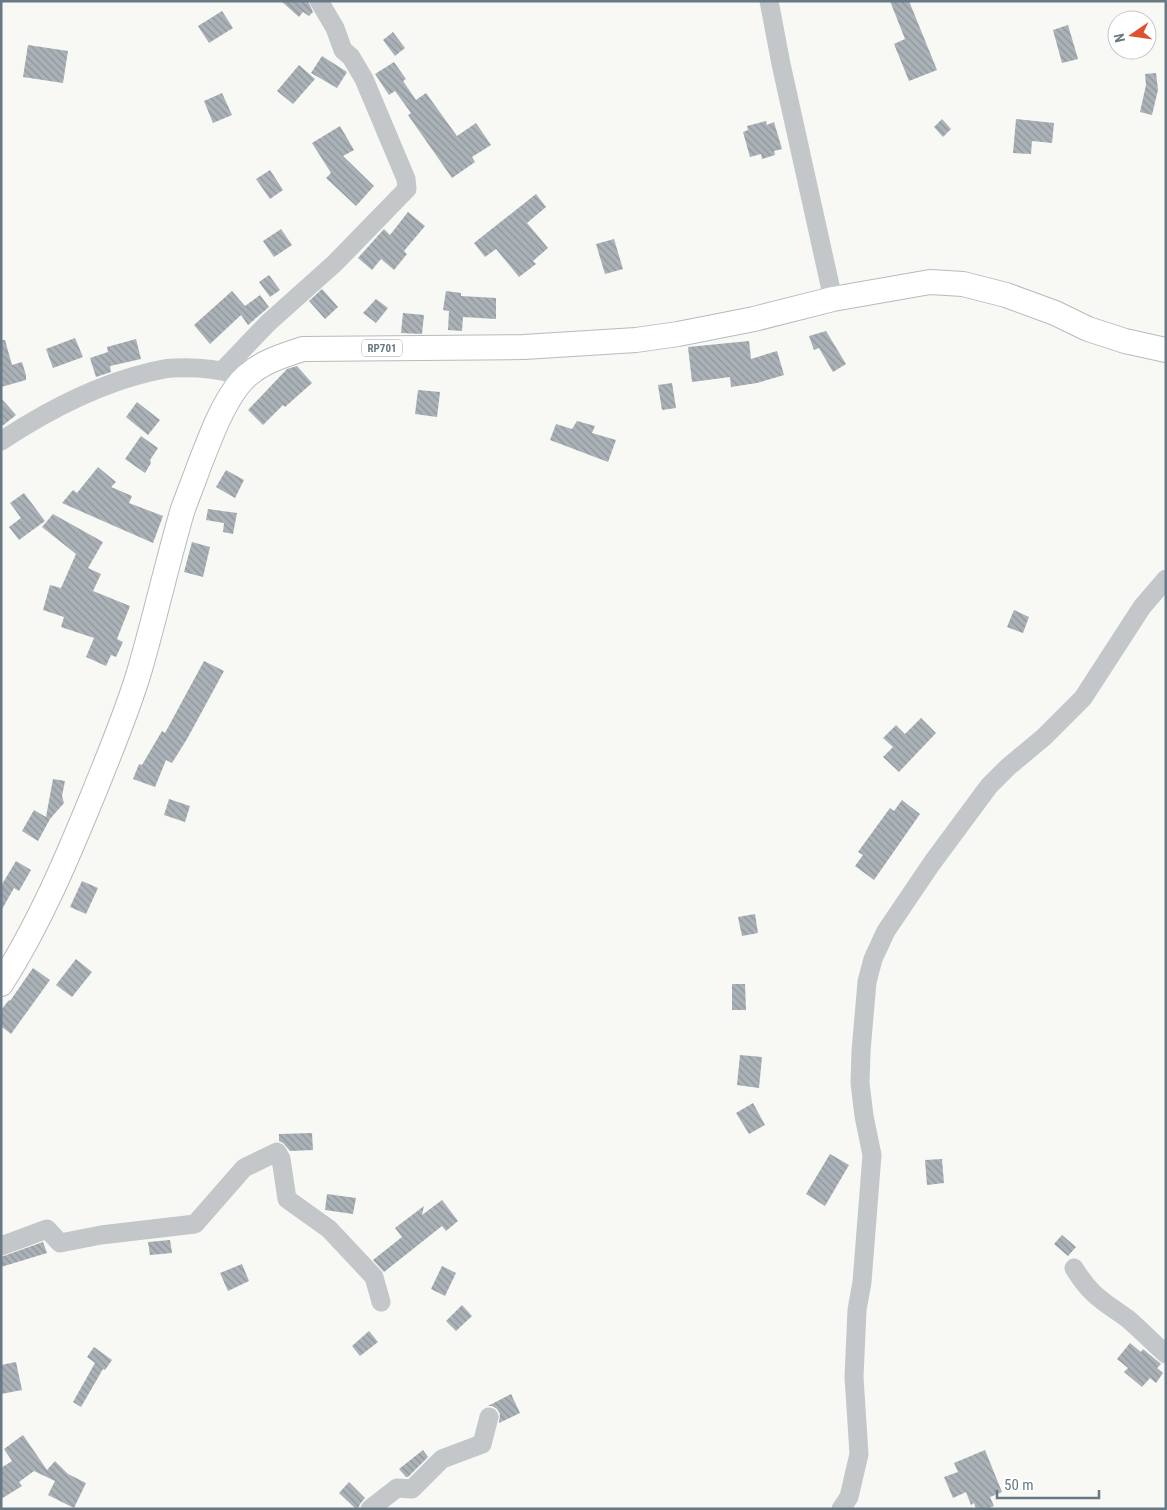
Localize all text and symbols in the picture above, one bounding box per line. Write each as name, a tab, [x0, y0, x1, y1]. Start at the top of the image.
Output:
north arrow	[1107, 10, 1157, 60]
text: N	[1111, 32, 1128, 44]
road number: RP701	[362, 339, 402, 356]
scale bar	[997, 1468, 1100, 1500]
text: 50 m	[1004, 1476, 1034, 1494]

